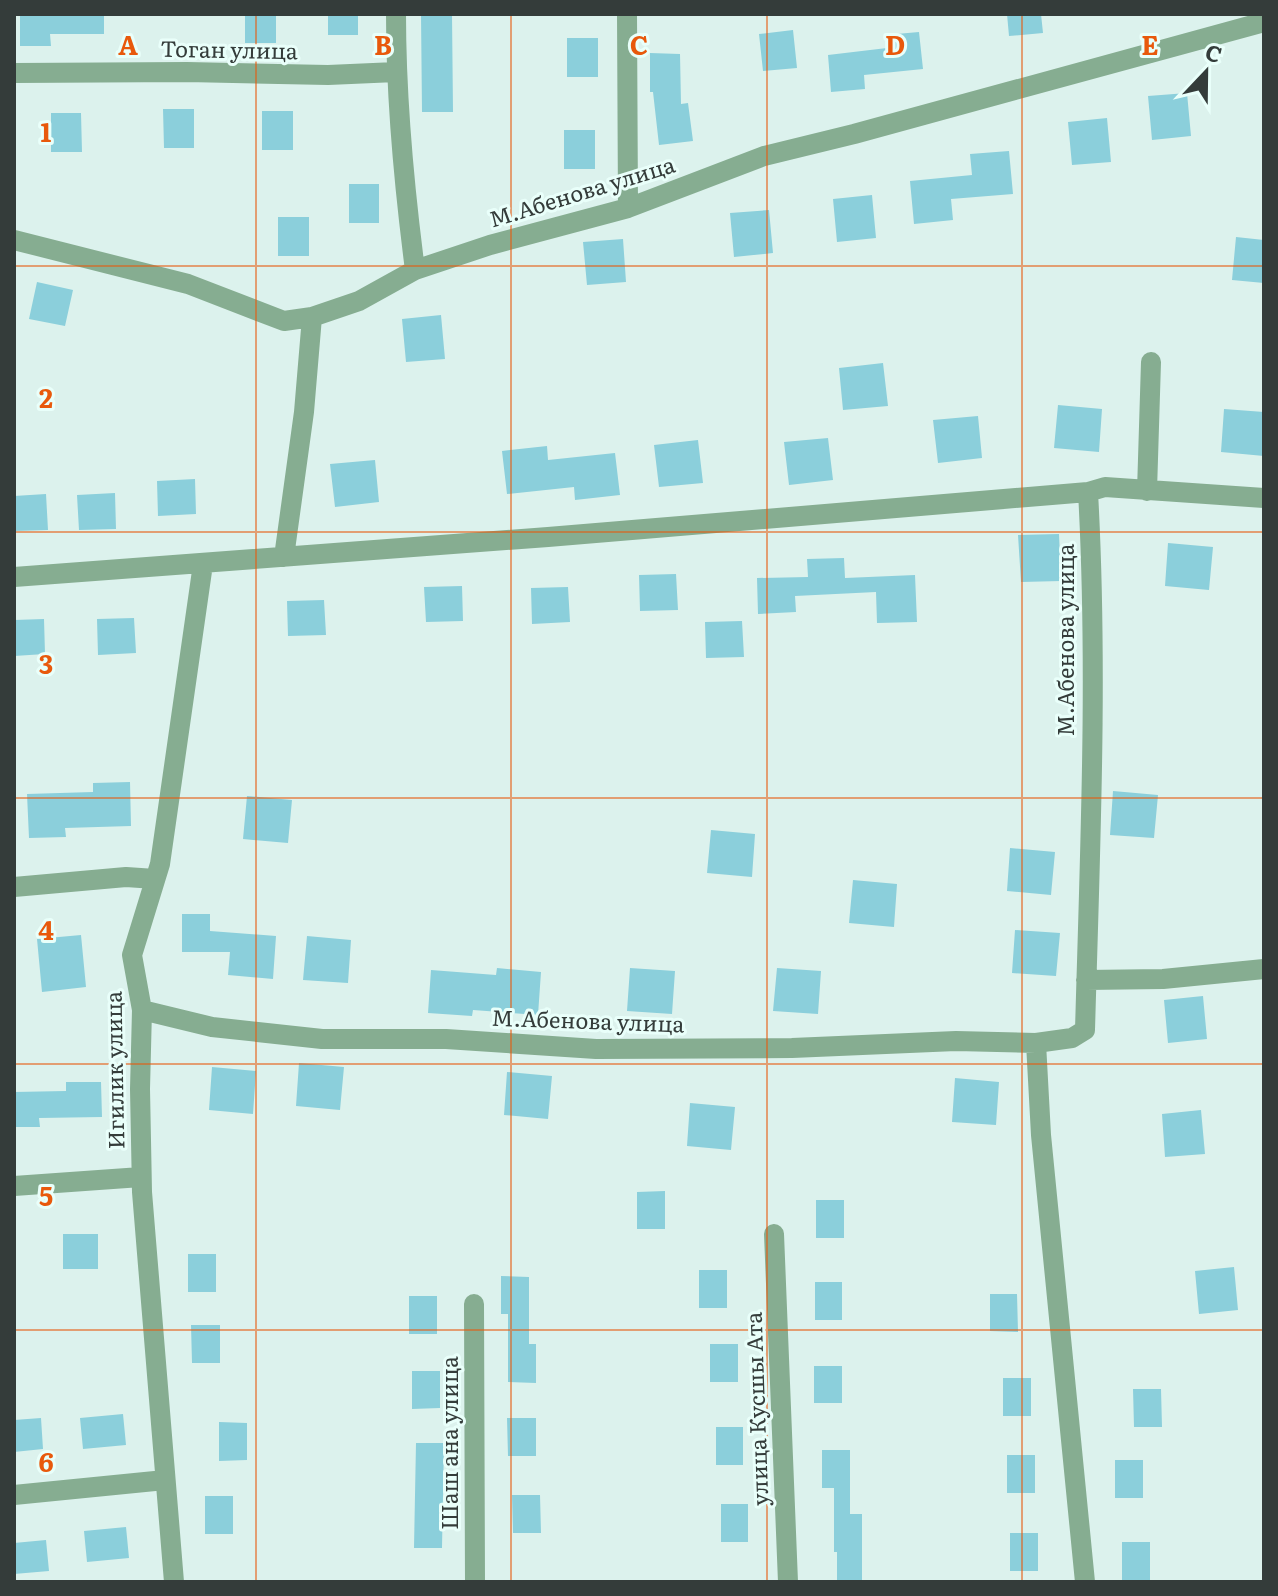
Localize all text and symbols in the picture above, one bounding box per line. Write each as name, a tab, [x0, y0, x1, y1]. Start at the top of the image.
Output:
text: A	[118, 24, 138, 63]
text: B	[374, 24, 392, 63]
text: C	[630, 24, 648, 63]
text: D	[885, 24, 905, 63]
text: E	[1141, 24, 1159, 63]
street label: Тоган улица	[160, 31, 298, 66]
north arrow	[1166, 32, 1246, 112]
text: С	[1201, 34, 1227, 70]
text: 1	[41, 111, 52, 150]
street label: М.Абенова улица	[485, 147, 679, 235]
text: 2	[39, 377, 53, 416]
street label: М.Абенова улица	[1048, 543, 1081, 736]
text: 3	[39, 643, 53, 682]
text: 4	[38, 909, 54, 948]
street label: Игилик улица	[96, 991, 131, 1149]
street label: М.Абенова улица	[491, 1000, 685, 1039]
text: 5	[39, 1175, 53, 1214]
street label: улица Кусшы Ата	[736, 1311, 775, 1507]
street label: Шаш ана улица	[432, 1356, 465, 1530]
text: 6	[38, 1441, 54, 1480]

